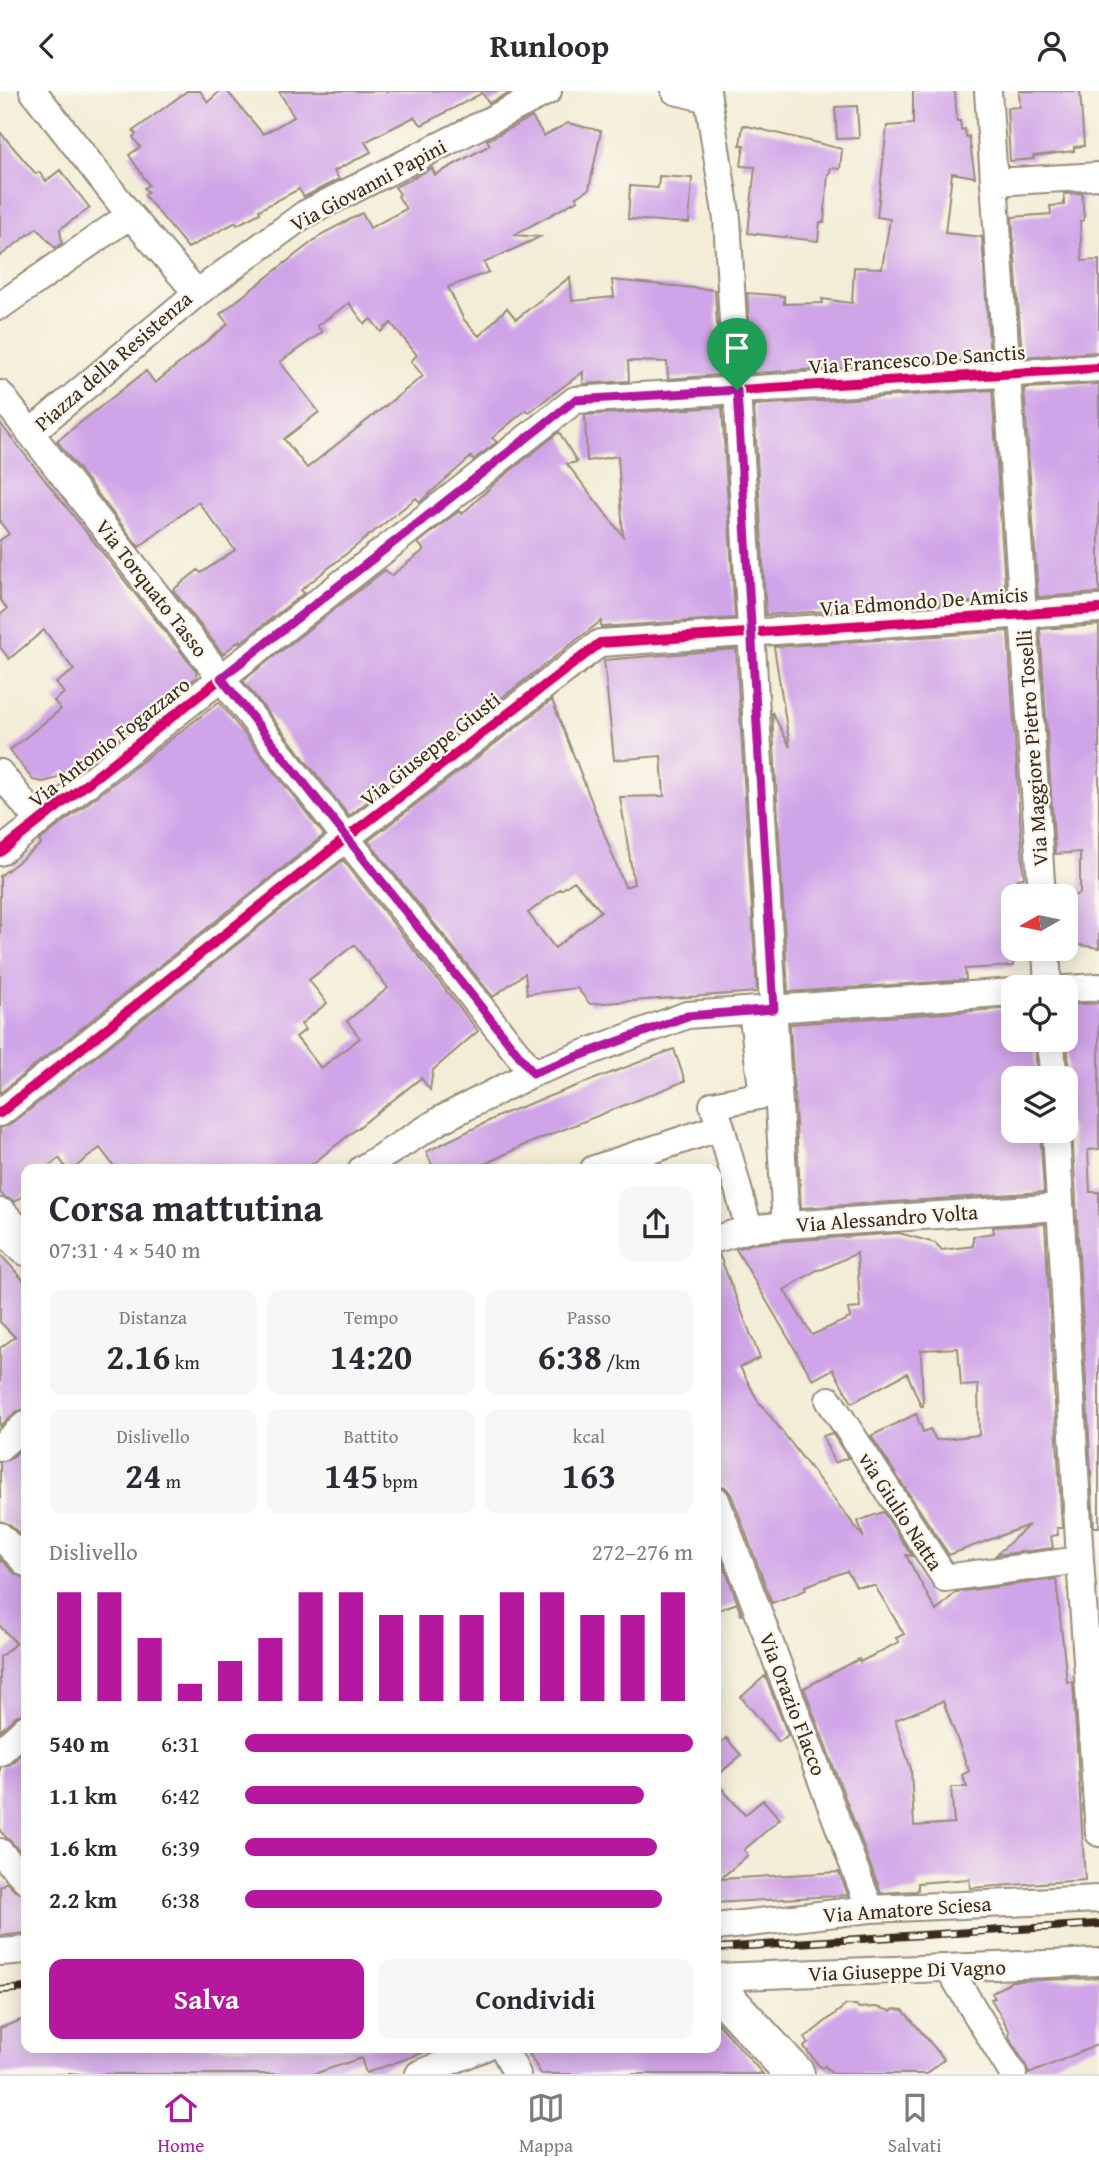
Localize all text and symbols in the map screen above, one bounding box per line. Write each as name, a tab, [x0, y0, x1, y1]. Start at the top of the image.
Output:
text: Runloop	[490, 22, 609, 69]
icon: back	[28, 27, 66, 65]
icon: person	[1033, 27, 1071, 65]
street label: Via Giovanni Papini	[284, 131, 452, 239]
street label: Piazza della Resistenza	[27, 284, 199, 438]
pin	[707, 318, 767, 390]
icon: arrive	[718, 329, 756, 367]
street label: Via Francesco De Sanctis	[808, 336, 1026, 382]
street label: Via Torquato Tasso	[88, 512, 216, 664]
street label: Via Edmondo De Amicis	[819, 578, 1029, 624]
street label: Via Maggiore Pietro Toselli	[1008, 628, 1056, 867]
street label: Via Antonio Fogazzaro	[22, 669, 196, 815]
street label: Via Giuseppe Giusti	[353, 684, 507, 814]
north arrow	[1001, 884, 1078, 961]
map controls	[1001, 884, 1078, 1143]
button: locate	[1001, 975, 1078, 1052]
button: layers	[1001, 1066, 1078, 1143]
text: Corsa mattutina	[49, 1179, 323, 1235]
button: share	[619, 1187, 693, 1261]
street label: Via Alessandro Volta	[795, 1196, 979, 1240]
text: 07:31 · 4 × 540 m	[49, 1233, 201, 1266]
text: Distanza	[119, 1303, 187, 1331]
text: Tempo	[344, 1303, 398, 1331]
text: Passo	[567, 1303, 611, 1331]
text: 2.16	[106, 1331, 170, 1382]
text: 14:20	[330, 1331, 412, 1382]
text: 6:38	[538, 1331, 602, 1382]
text: km	[170, 1348, 200, 1376]
text: /km	[602, 1348, 640, 1376]
text: Dislivello	[116, 1422, 190, 1450]
text: Battito	[344, 1422, 398, 1450]
text: kcal	[573, 1422, 605, 1450]
street label: via Giulio Natta	[851, 1445, 951, 1577]
text: 24	[125, 1450, 161, 1501]
text: 145	[324, 1450, 378, 1501]
text: 163	[562, 1450, 616, 1501]
text: m	[161, 1467, 181, 1495]
text: bpm	[378, 1467, 418, 1495]
text: Dislivello	[49, 1535, 138, 1568]
text: 272–276 m	[592, 1535, 693, 1568]
street label: Via Orazio Flacco	[751, 1628, 835, 1780]
text: 540 m	[49, 1727, 110, 1760]
text: 6:31	[161, 1727, 200, 1760]
text: 1.1 km	[49, 1779, 117, 1812]
text: 6:42	[161, 1779, 200, 1812]
text: 1.6 km	[49, 1831, 117, 1864]
text: 6:39	[161, 1831, 200, 1864]
text: 2.2 km	[49, 1883, 117, 1916]
text: 6:38	[161, 1883, 200, 1916]
street label: Via Amatore Sciesa	[822, 1888, 992, 1930]
street label: Via Giuseppe Di Vagno	[808, 1951, 1006, 1989]
button: Salva	[49, 1959, 364, 2039]
button: Condividi	[378, 1959, 693, 2039]
tab: Home	[157, 2089, 204, 2159]
tab: Mappa	[519, 2089, 573, 2159]
tab: Salvati	[888, 2089, 942, 2159]

